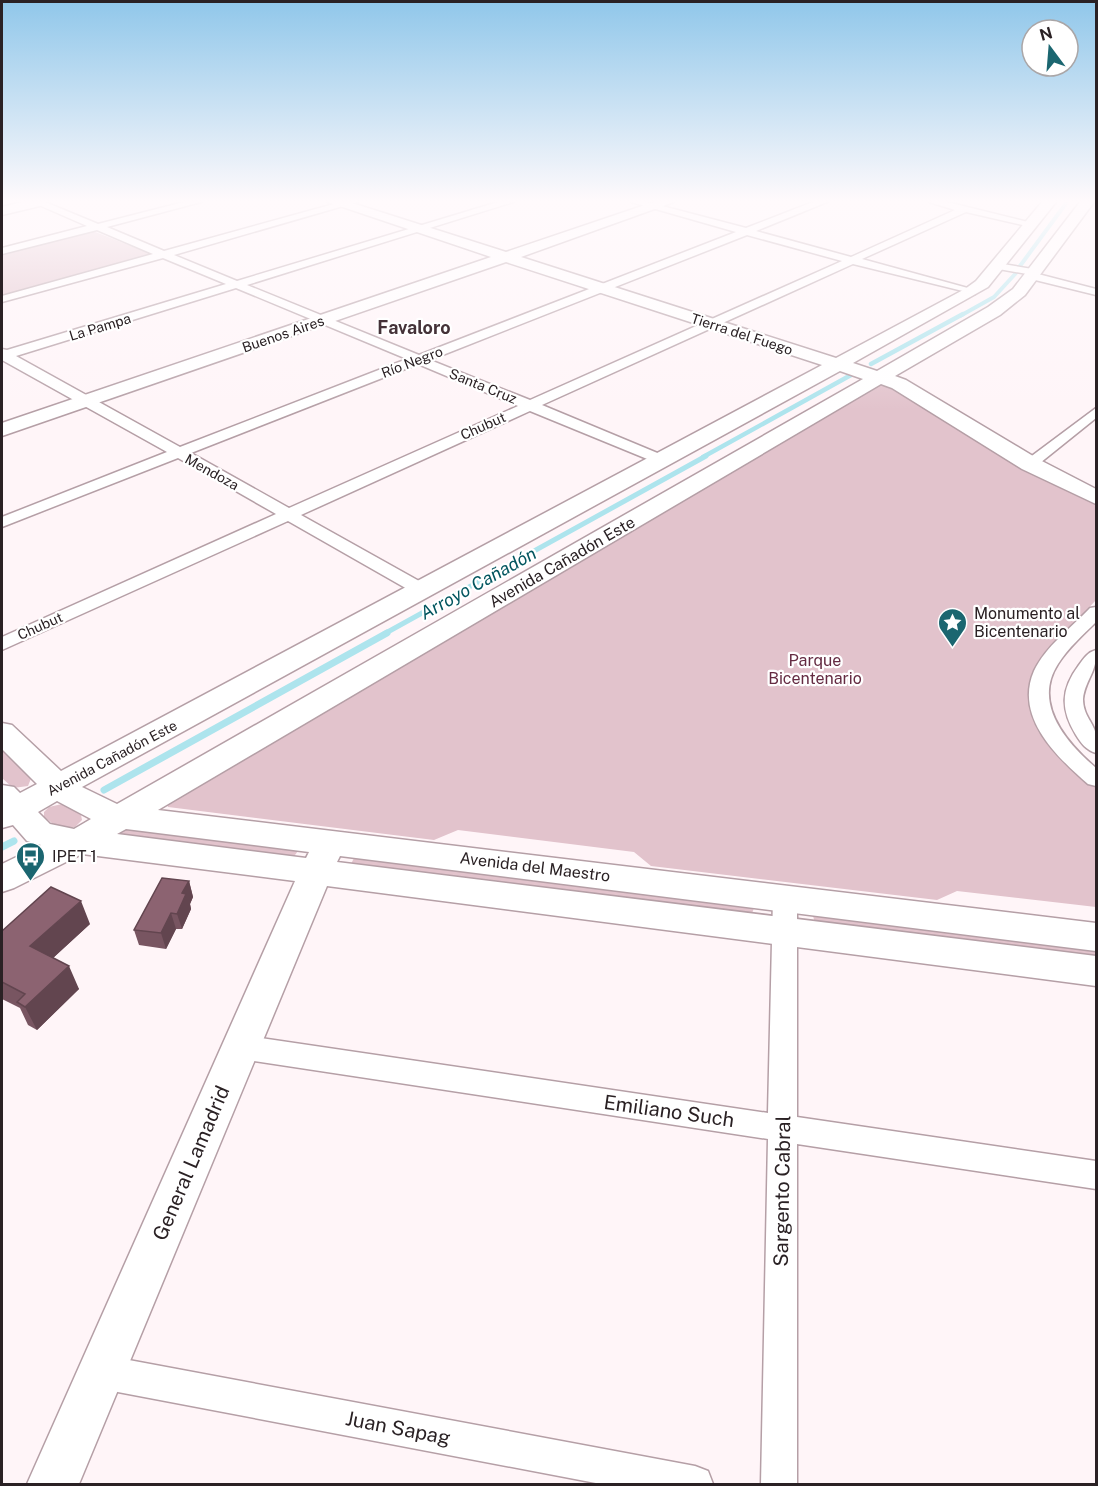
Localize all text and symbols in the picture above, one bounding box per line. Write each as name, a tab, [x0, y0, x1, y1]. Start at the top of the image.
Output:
north arrow	[1020, 18, 1080, 78]
text: N	[1037, 23, 1055, 45]
street label: La Pampa	[67, 310, 133, 344]
street label: Tierra del Fuego	[689, 310, 795, 358]
street label: Buenos Aires	[240, 312, 326, 356]
district label: Favaloro	[377, 317, 451, 338]
street label: Río Negro	[379, 343, 445, 381]
street label: Santa Cruz	[447, 365, 519, 407]
street label: Chubut	[458, 409, 508, 443]
street label: Mendoza	[182, 451, 242, 493]
street label: Avenida Cañadón Este	[486, 512, 638, 612]
water label: Arroyo Cañadón	[416, 542, 540, 624]
place label: Monumento al Bicentenario	[974, 604, 1080, 641]
place icon: Monumento al Bicentenario	[937, 606, 969, 648]
street label: Chubut	[15, 609, 65, 643]
park label: Parque Bicentenario	[768, 651, 862, 688]
street label: Avenida Cañadón Este	[44, 717, 180, 799]
bus stop icon: IPET 1	[15, 840, 47, 882]
place label: IPET 1	[52, 847, 97, 866]
street label: Avenida del Maestro	[459, 848, 611, 886]
street label: General Lamadrid	[148, 1082, 234, 1244]
street label: Emiliano Such	[602, 1090, 736, 1132]
street label: Sargento Cabral	[769, 1115, 795, 1267]
street label: Juan Sapag	[343, 1406, 453, 1450]

